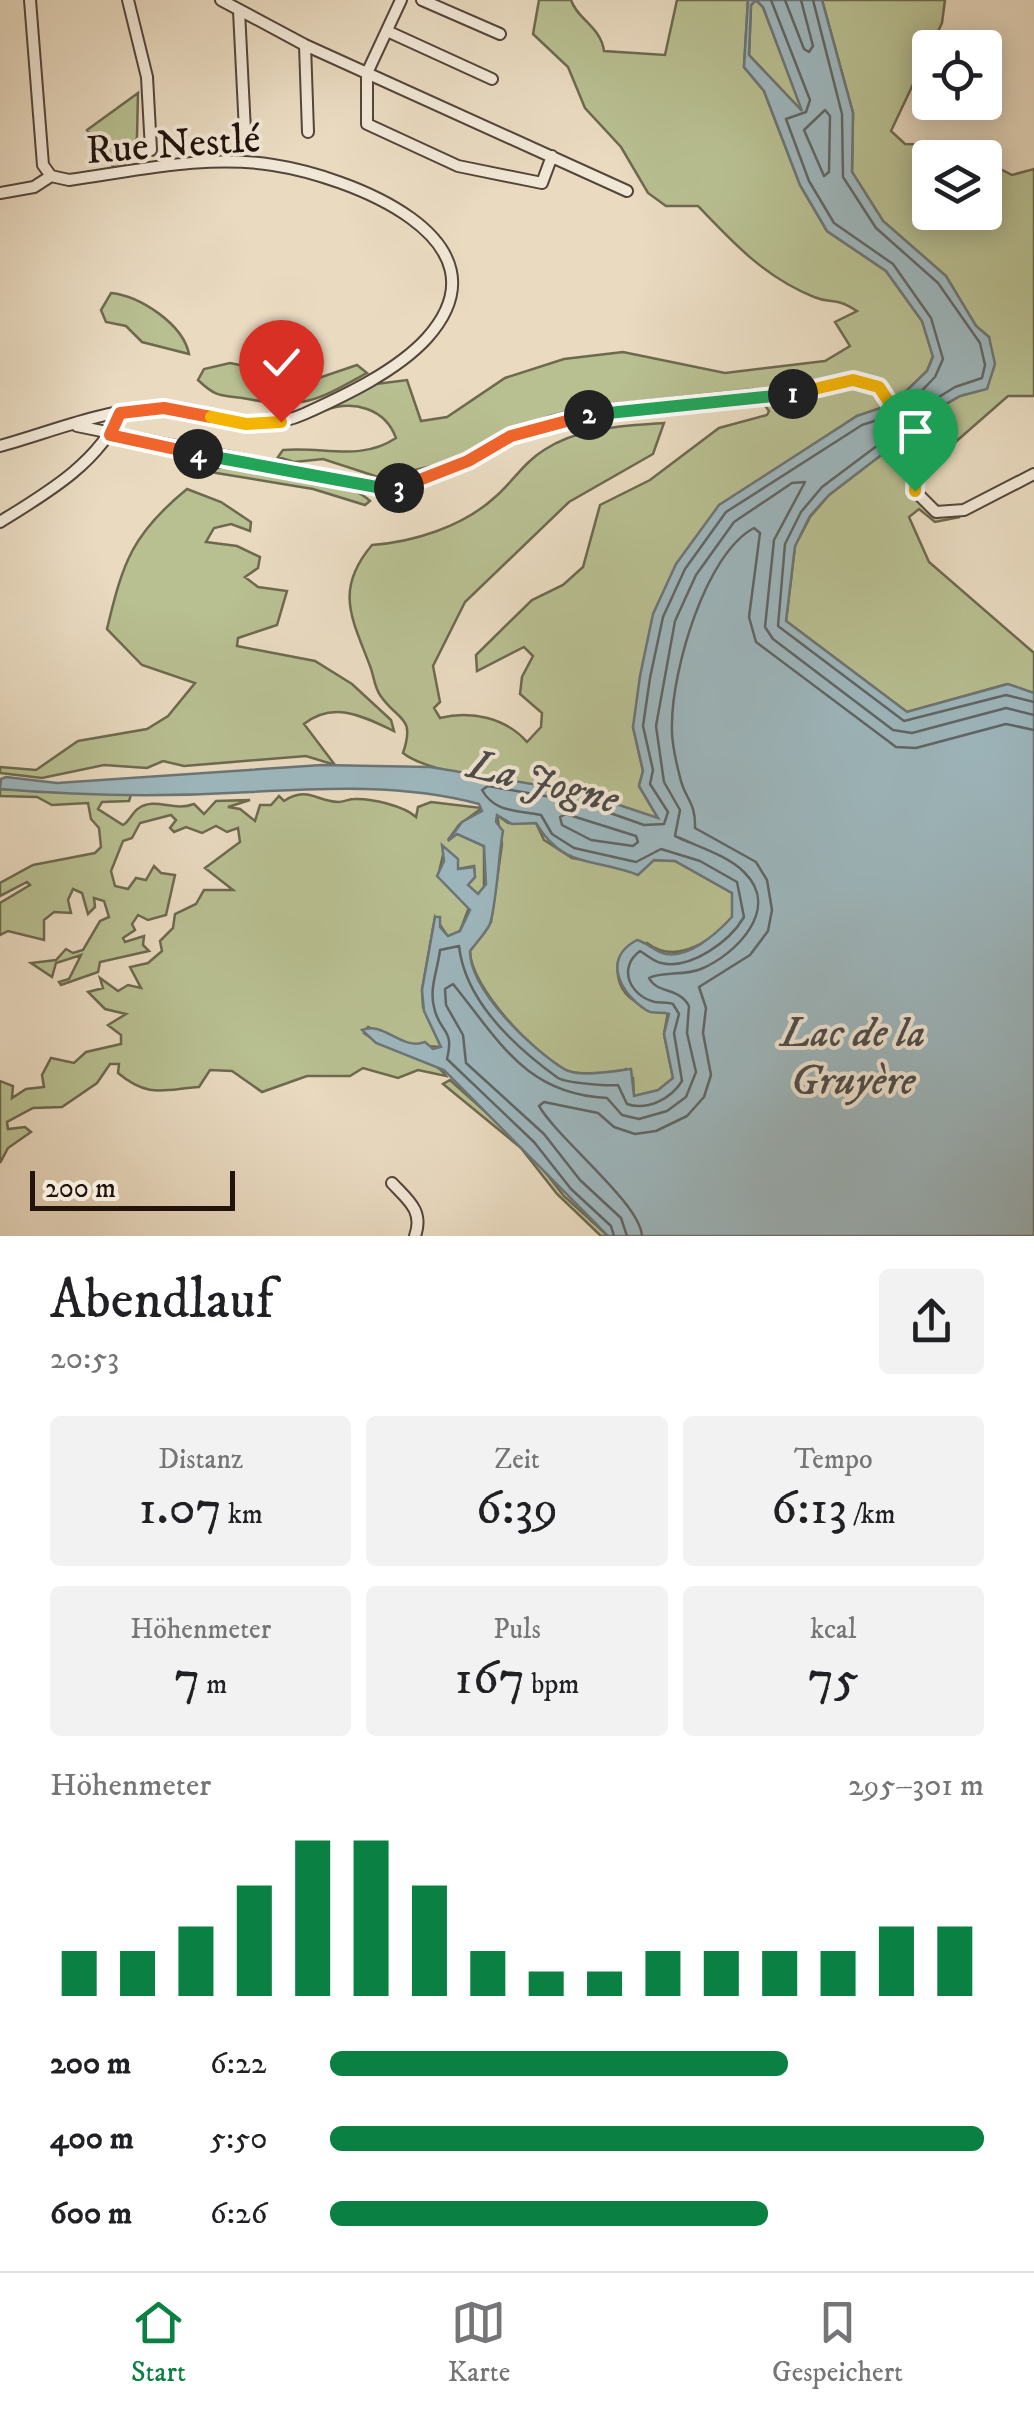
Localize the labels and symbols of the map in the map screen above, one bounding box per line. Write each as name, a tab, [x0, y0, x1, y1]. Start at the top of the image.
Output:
street label: Rue Nestlé	[85, 115, 262, 177]
pin	[239, 320, 324, 423]
pin: 1	[768, 369, 818, 419]
pin	[873, 389, 958, 492]
pin: 2	[564, 390, 614, 440]
pin: 4	[173, 429, 223, 479]
pin: 3	[374, 463, 424, 513]
water label: La Jogne	[461, 739, 625, 827]
water label: Lac de la Gruyère	[778, 1008, 926, 1108]
scale bar	[30, 1166, 235, 1210]

